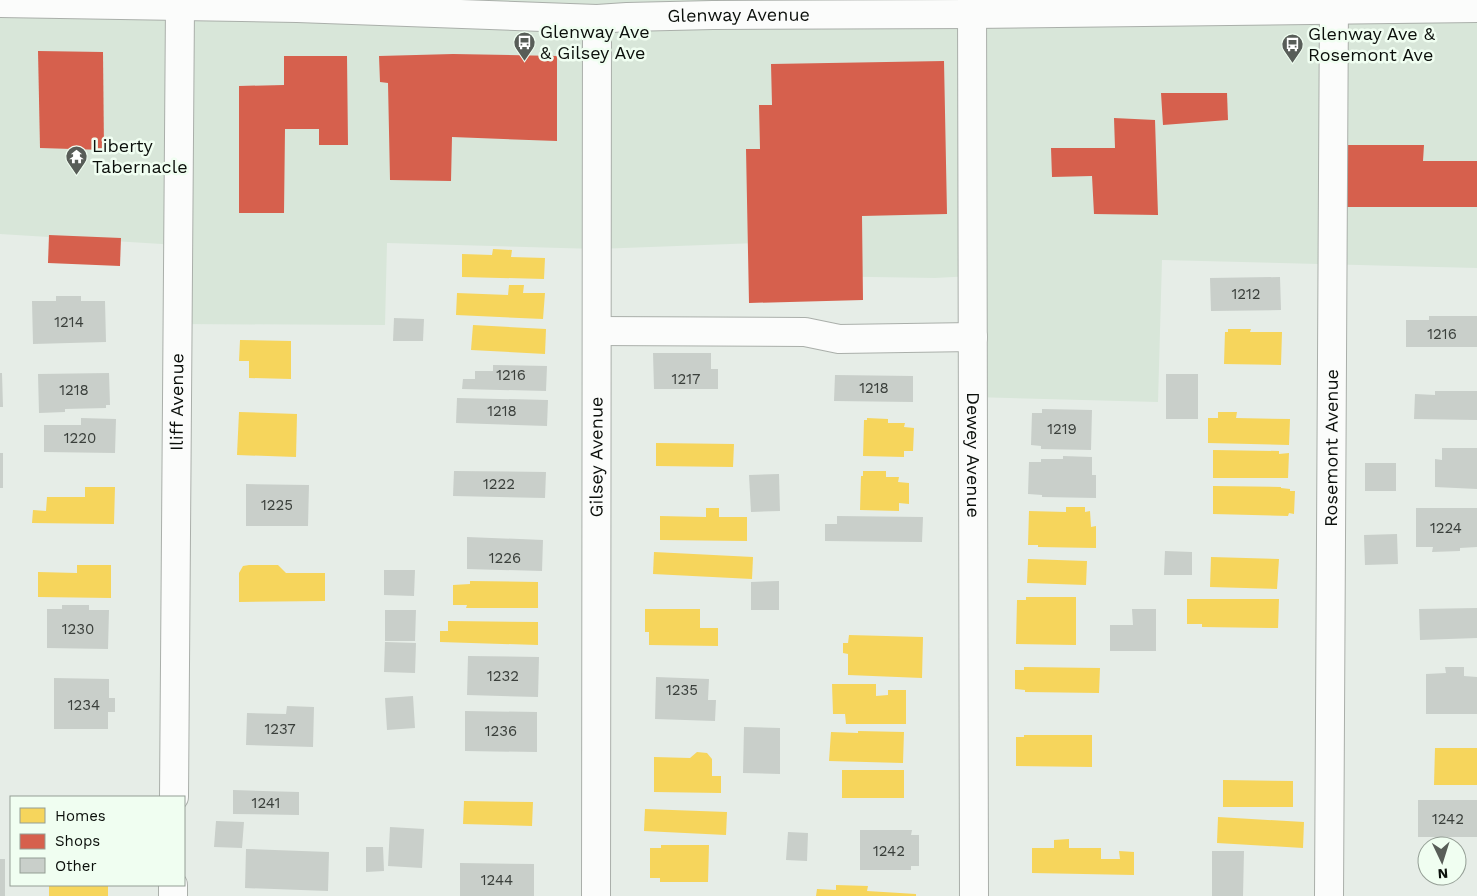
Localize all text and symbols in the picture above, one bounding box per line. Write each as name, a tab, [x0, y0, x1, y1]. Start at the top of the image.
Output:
street label: Glenway Avenue	[667, 4, 810, 26]
place label: Glenway Ave & Gilsey Ave	[540, 21, 650, 63]
place label: Glenway Ave & Rosemont Ave	[1308, 23, 1436, 65]
bus stop icon: Glenway Ave & Gilsey Ave	[512, 30, 536, 61]
bus stop icon: Glenway Ave & Rosemont Ave	[1280, 32, 1304, 63]
place label: Liberty Tabernacle	[92, 135, 188, 177]
temple icon: Liberty Tabernacle	[64, 144, 88, 175]
house number: 1212	[1231, 285, 1261, 303]
house number: 1214	[54, 313, 84, 331]
house number: 1216	[1427, 325, 1457, 343]
street label: Iliff Avenue	[166, 353, 187, 451]
house number: 1216	[496, 366, 526, 384]
street label: Rosemont Avenue	[1320, 369, 1342, 527]
house number: 1217	[672, 370, 700, 388]
house number: 1218	[859, 379, 889, 397]
house number: 1218	[59, 381, 89, 399]
street label: Dewey Avenue	[963, 392, 984, 518]
street label: Gilsey Avenue	[585, 397, 607, 517]
house number: 1218	[487, 402, 517, 420]
house number: 1219	[1047, 420, 1077, 438]
house number: 1220	[64, 429, 96, 447]
house number: 1222	[483, 475, 515, 493]
house number: 1225	[261, 496, 293, 514]
house number: 1224	[1430, 519, 1462, 537]
house number: 1226	[489, 549, 521, 567]
house number: 1230	[62, 620, 94, 638]
house number: 1232	[487, 667, 519, 685]
house number: 1235	[666, 681, 698, 699]
house number: 1234	[68, 696, 100, 714]
house number: 1237	[264, 720, 296, 738]
house number: 1236	[485, 722, 517, 740]
house number: 1241	[252, 794, 280, 812]
legend	[10, 796, 185, 886]
text: Homes	[55, 807, 106, 825]
house number: 1242	[1432, 810, 1464, 828]
text: Shops	[55, 832, 100, 850]
north arrow	[1417, 836, 1467, 886]
house number: 1242	[873, 842, 905, 860]
text: Other	[55, 857, 97, 875]
text: N	[1437, 866, 1449, 882]
house number: 1244	[481, 871, 513, 889]

